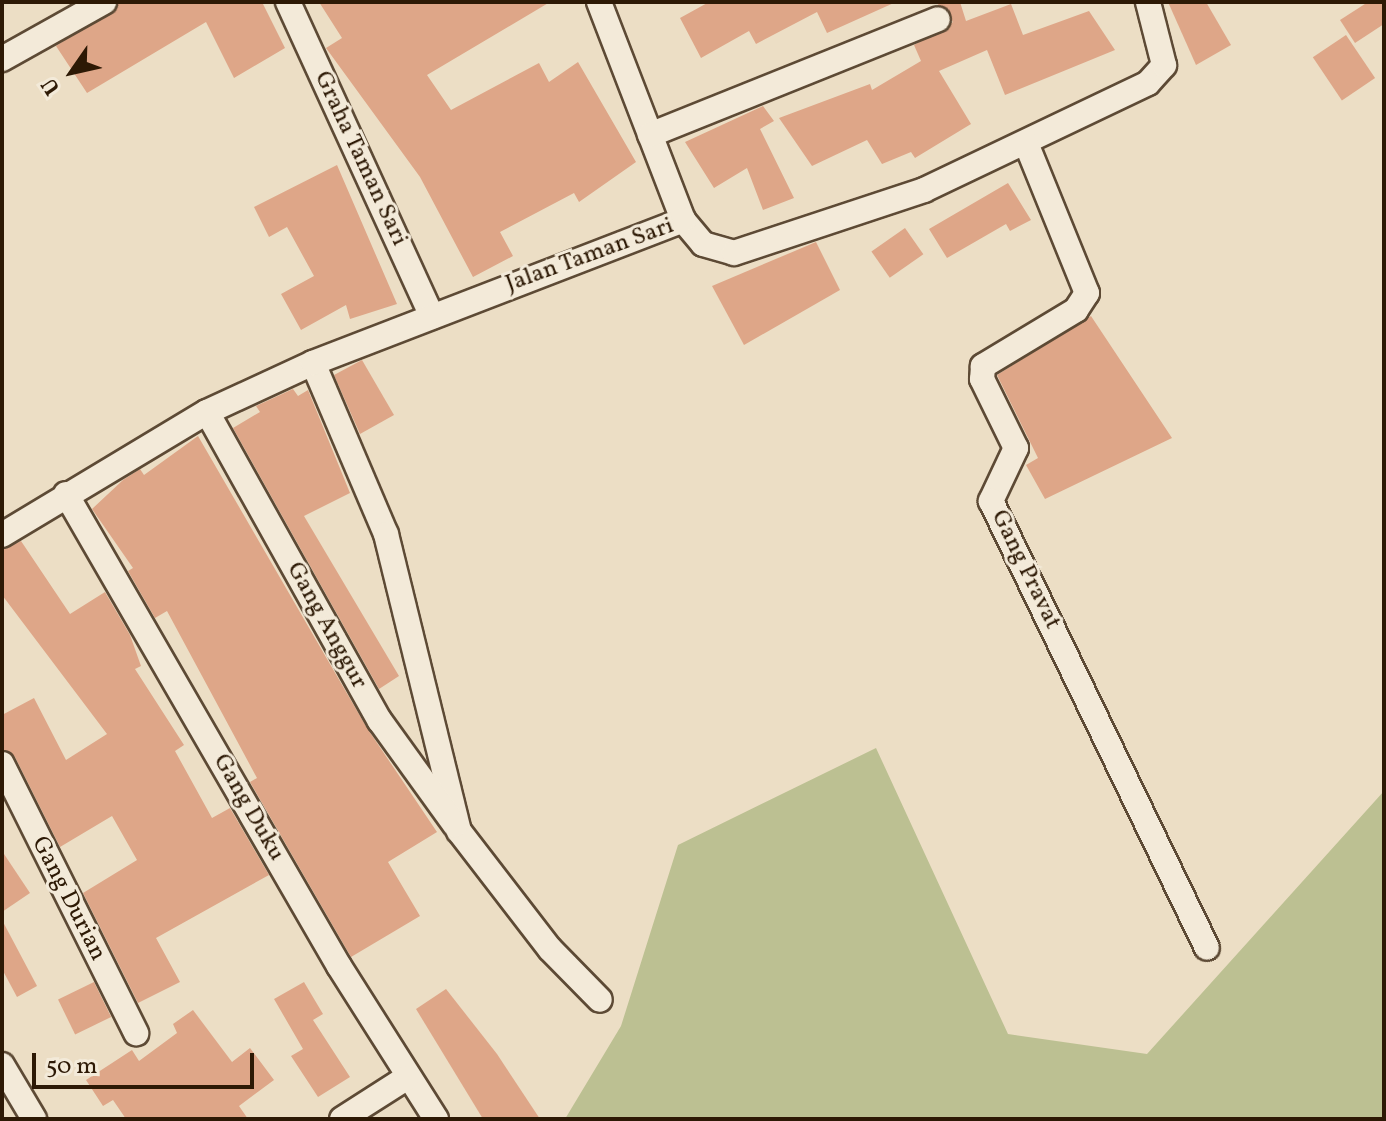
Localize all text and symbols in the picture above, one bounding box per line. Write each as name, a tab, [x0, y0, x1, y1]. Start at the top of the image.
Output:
north arrow	[32, 32, 112, 112]
street label: Graha Taman Sari	[307, 67, 413, 251]
text: U	[35, 71, 69, 101]
street label: Jalan Taman Sari	[502, 212, 678, 300]
street label: Gang Pravat	[984, 506, 1066, 634]
street label: Gang Anggur	[279, 558, 373, 694]
street label: Gang Duku	[206, 749, 290, 867]
street label: Gang Durian	[24, 832, 112, 966]
scale bar	[36, 1037, 258, 1087]
text: 50 m	[46, 1050, 98, 1084]

